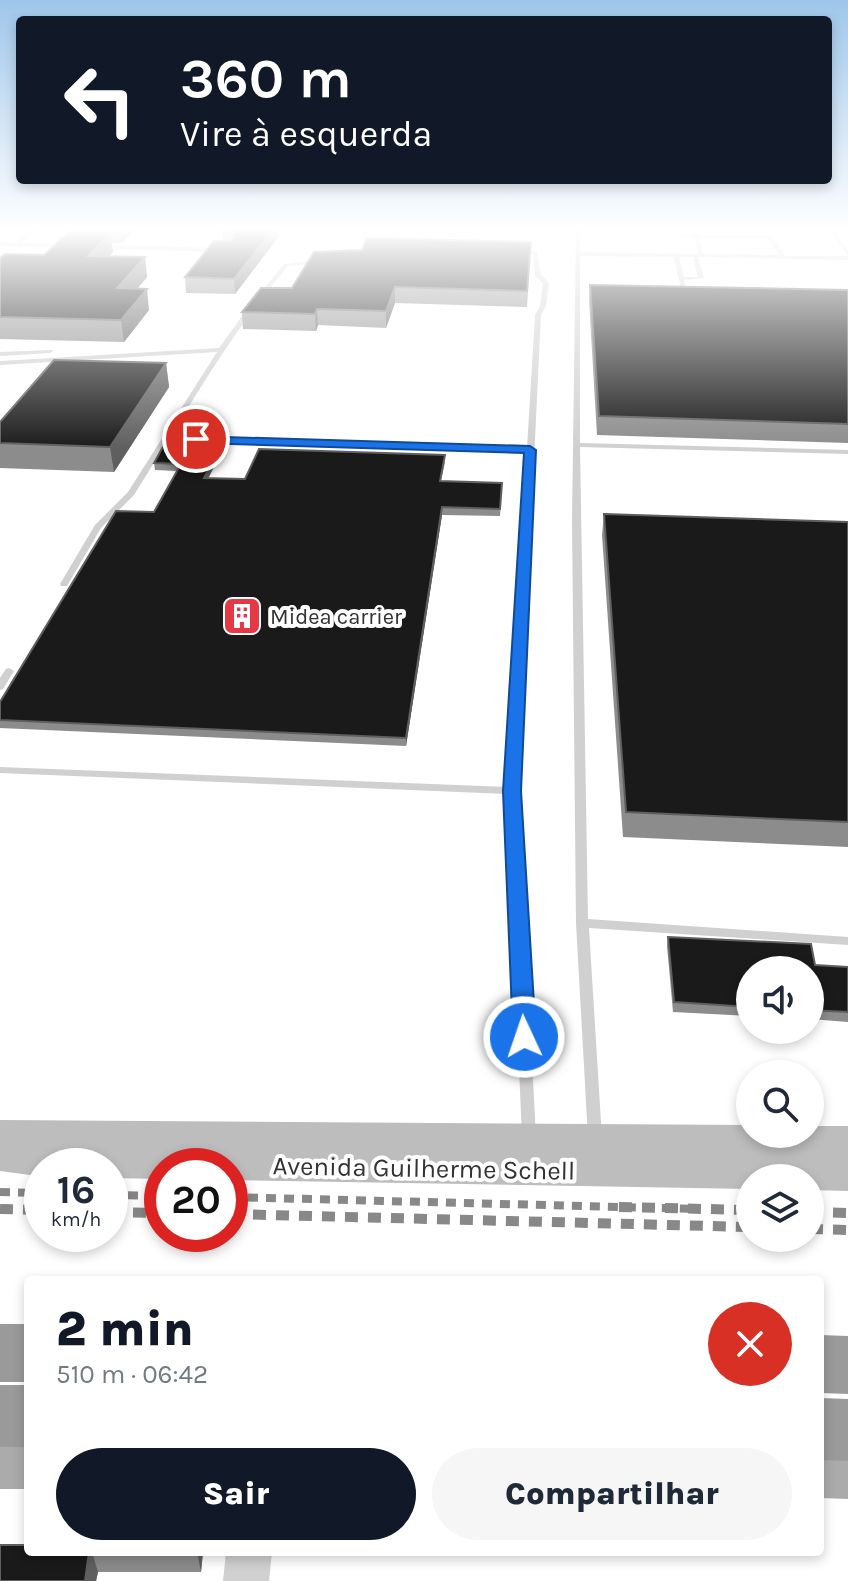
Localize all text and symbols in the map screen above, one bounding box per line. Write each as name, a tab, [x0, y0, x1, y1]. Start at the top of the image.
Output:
text: 360 m	[180, 46, 352, 111]
icon: left	[48, 48, 152, 152]
text: Vire à esquerda	[180, 113, 432, 155]
pin	[162, 405, 230, 473]
icon: arrive	[174, 417, 218, 461]
building icon: Midea carrier	[221, 595, 263, 637]
place label: Midea carrier	[270, 604, 402, 630]
map controls	[736, 956, 824, 1252]
button: sound	[736, 956, 824, 1044]
position arrow	[482, 995, 566, 1079]
button: search	[736, 1060, 824, 1148]
speed limit sign: 20	[144, 1148, 248, 1252]
street label: Avenida Guilherme Schell	[272, 1150, 576, 1187]
button: layers	[736, 1164, 824, 1252]
text: 16	[57, 1166, 95, 1213]
text: km/h	[51, 1208, 101, 1231]
text: 2 min	[56, 1301, 194, 1357]
button: close	[708, 1302, 792, 1386]
text: 510 m · 06:42	[56, 1359, 208, 1390]
button: Sair	[56, 1448, 416, 1540]
button: Compartilhar	[432, 1448, 792, 1540]

